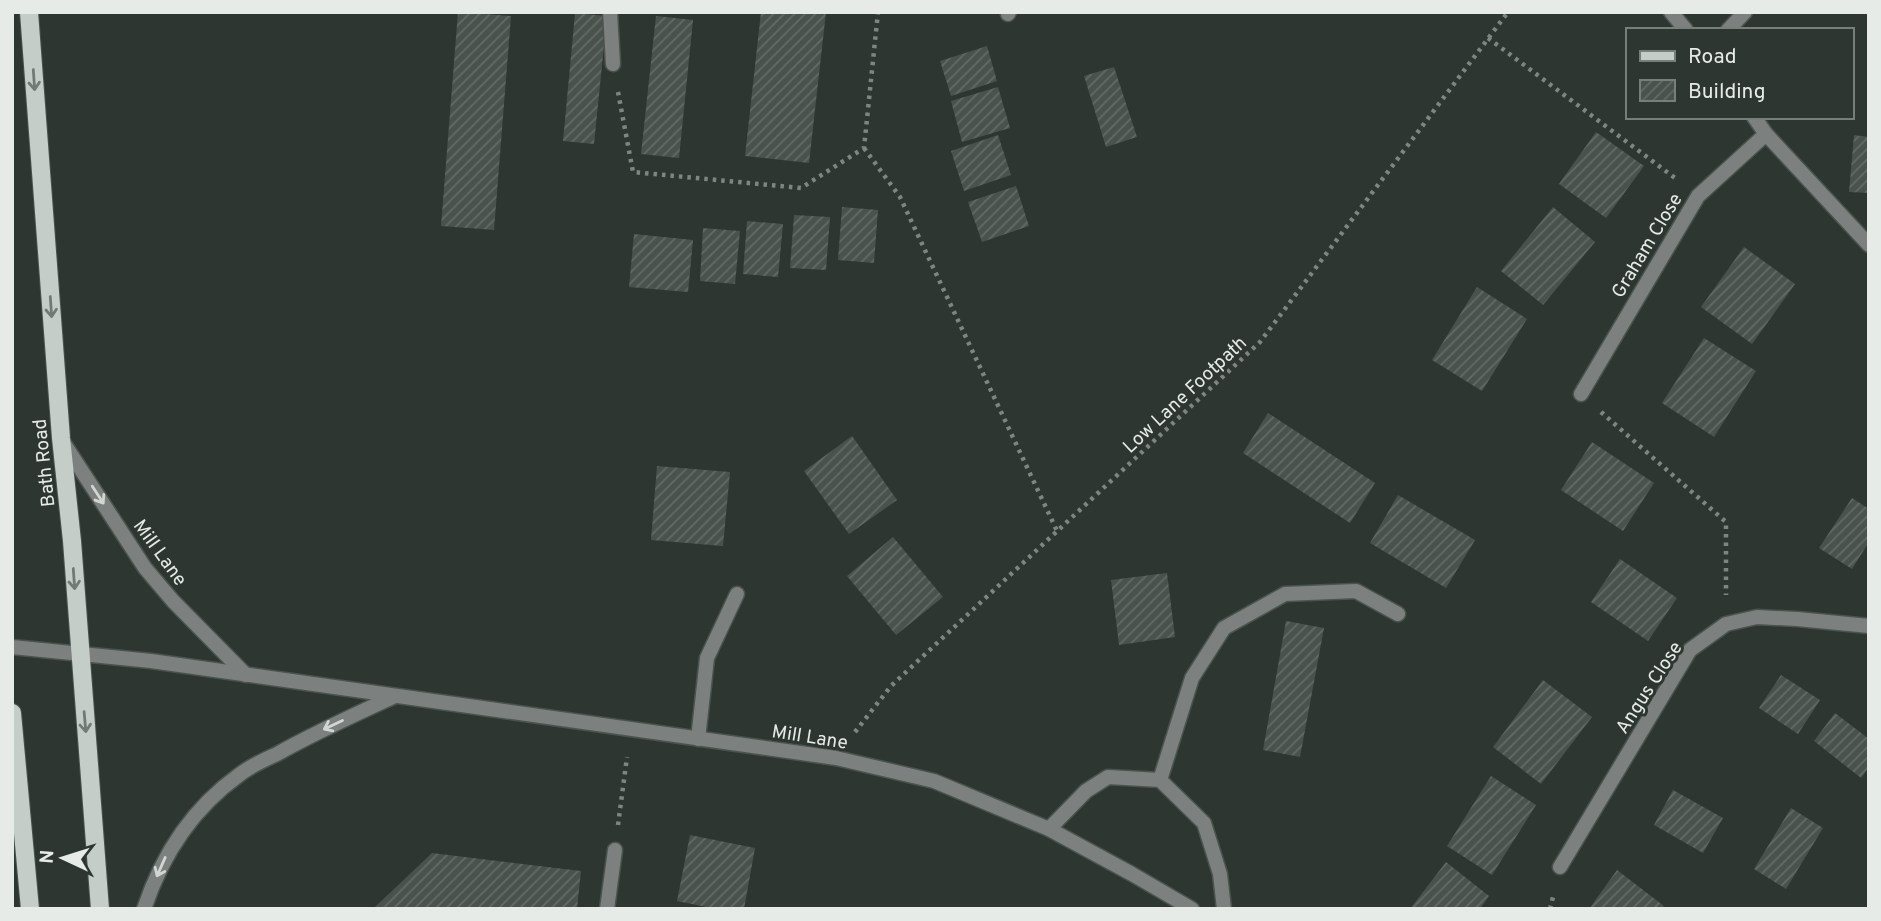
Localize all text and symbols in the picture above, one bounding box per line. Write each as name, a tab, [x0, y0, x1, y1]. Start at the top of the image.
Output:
legend	[1626, 28, 1853, 119]
text: Road	[1688, 44, 1737, 71]
one-way arrow	[28, 68, 41, 91]
text: Building	[1688, 79, 1766, 106]
street label: Graham Close	[1607, 189, 1688, 303]
one-way arrow	[45, 295, 58, 318]
street label: Low Lane Footpath	[1118, 332, 1252, 459]
street label: Bath Road	[28, 418, 62, 508]
one-way arrow	[90, 485, 105, 504]
street label: Mill Lane	[127, 515, 192, 591]
one-way arrow	[68, 567, 81, 590]
street label: Angus Close	[1611, 637, 1688, 739]
one-way arrow	[79, 710, 92, 732]
one-way arrow	[322, 719, 344, 732]
street label: Mill Lane	[770, 720, 849, 756]
north arrow	[28, 823, 98, 893]
text: N	[36, 849, 60, 865]
one-way arrow	[154, 855, 167, 877]

